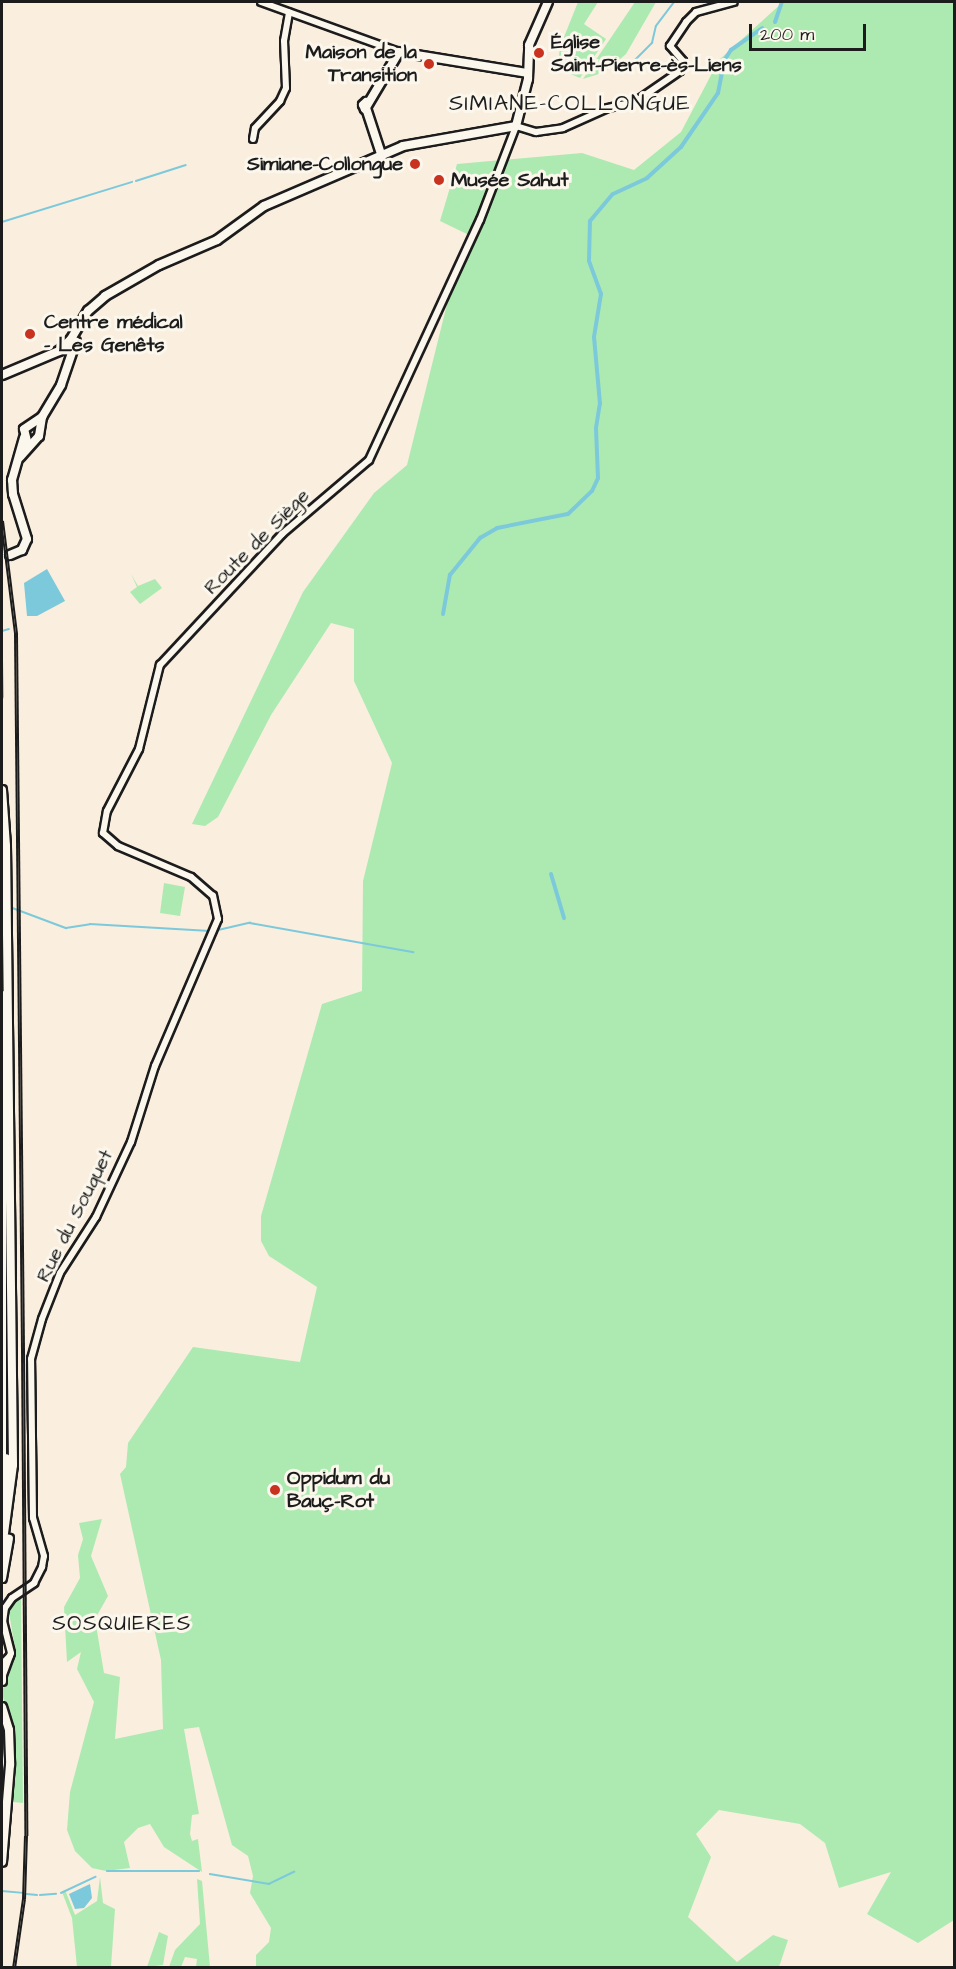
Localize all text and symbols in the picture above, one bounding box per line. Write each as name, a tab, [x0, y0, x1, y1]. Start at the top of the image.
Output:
scale bar	[752, 12, 869, 50]
text: 200 m	[760, 22, 814, 47]
place label: Église Saint-Pierre-ès-Liens	[551, 30, 742, 77]
place label: Maison de la Transition	[306, 40, 417, 87]
marker: Église Saint-Pierre-ès-Liens	[532, 46, 546, 60]
marker: Maison de la Transition	[422, 57, 436, 71]
district label: SIMIANE-COLLONGUE	[449, 91, 691, 117]
place label: Simiane-Collongue	[247, 152, 403, 176]
marker: Simiane-Collongue	[408, 157, 422, 171]
place label: Musée Sahut	[451, 168, 569, 192]
marker: Musée Sahut	[432, 173, 446, 187]
place label: Centre médical - Les Genêts	[44, 310, 183, 357]
marker: Centre médical - Les Genêts	[21, 325, 39, 343]
street label: Route de Siège	[199, 484, 315, 600]
street label: Rue du Souquet	[31, 1146, 119, 1286]
place label: Oppidum du Bauç-Rot	[287, 1466, 390, 1513]
marker: Oppidum du Bauç-Rot	[268, 1483, 282, 1497]
district label: SOSQUIERES	[52, 1611, 192, 1637]

